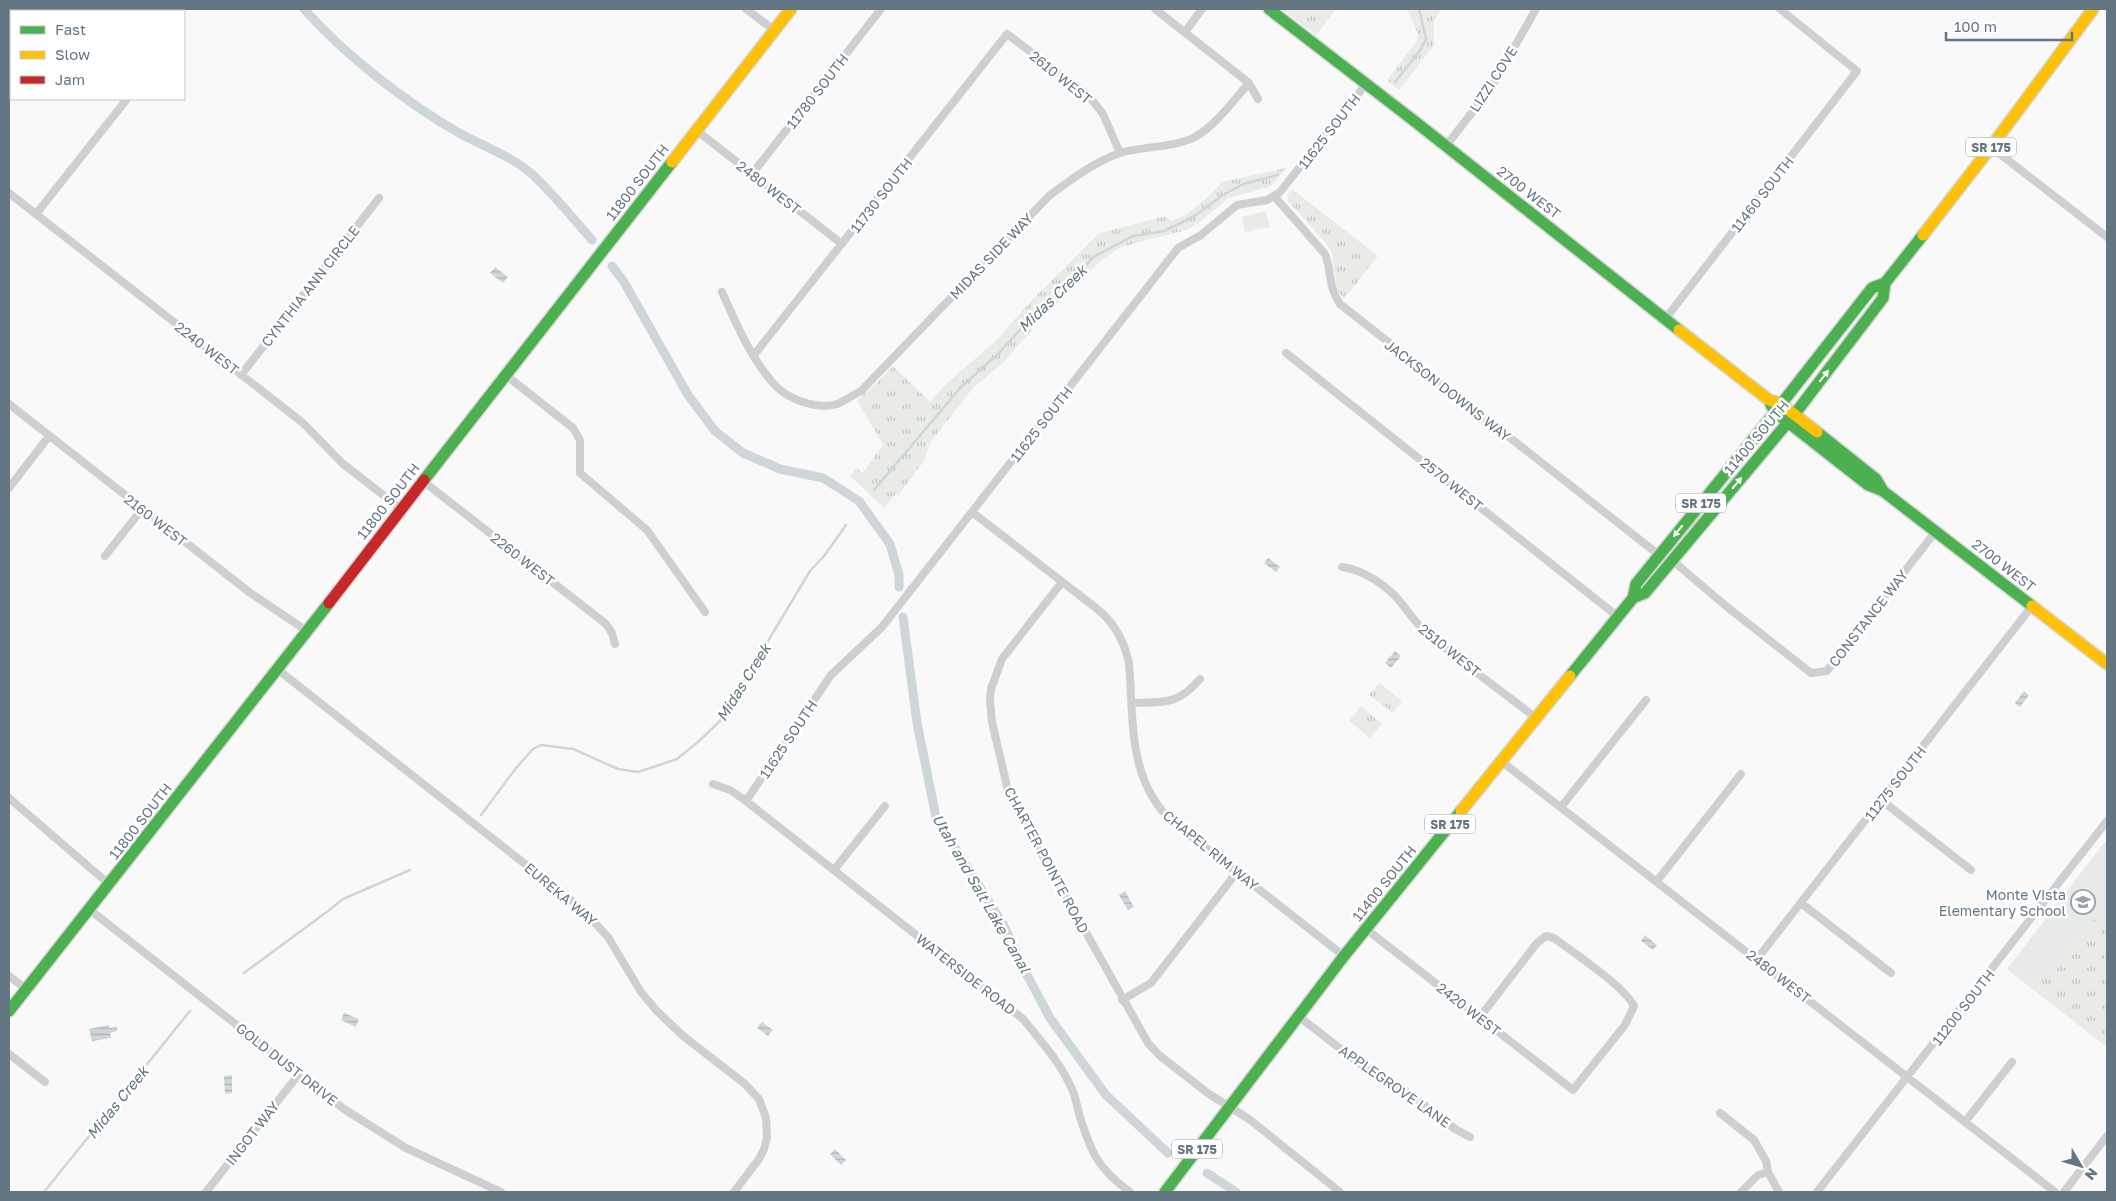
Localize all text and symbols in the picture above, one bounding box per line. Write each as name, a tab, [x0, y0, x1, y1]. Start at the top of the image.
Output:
legend	[10, 10, 185, 100]
scale bar	[1946, 10, 2072, 42]
text: 100 m	[1954, 17, 1997, 35]
text: Fast	[55, 20, 86, 38]
street label: LIZZI COVE	[1466, 43, 1520, 115]
text: Slow	[55, 45, 90, 63]
street label: 2610 WEST	[1026, 47, 1096, 107]
street label: 11780 SOUTH	[782, 50, 852, 132]
text: Jam	[55, 70, 85, 88]
street label: 11625 SOUTH	[1294, 90, 1364, 172]
road number: SR 175	[1966, 138, 2016, 156]
street label: 11800 SOUTH	[602, 141, 672, 223]
street label: 11460 SOUTH	[1727, 153, 1797, 235]
street label: 11730 SOUTH	[847, 154, 915, 236]
street label: 2480 WEST	[733, 157, 805, 218]
street label: 2700 WEST	[1494, 162, 1564, 222]
street label: MIDAS SIDE WAY	[946, 210, 1036, 302]
street label: CYNTHIA ANN CIRCLE	[257, 222, 363, 350]
water label: Midas Creek	[1014, 260, 1091, 335]
street label: 2240 WEST	[172, 318, 243, 378]
street label: JACKSON DOWNS WAY	[1382, 336, 1514, 444]
one-way arrow	[1819, 369, 1829, 383]
street label: 11625 SOUTH	[1006, 383, 1076, 465]
street label: 11400 SOUTH	[1720, 396, 1792, 478]
street label: 2570 WEST	[1417, 454, 1487, 515]
street label: 11800 SOUTH	[353, 460, 423, 542]
one-way arrow	[1732, 477, 1743, 490]
street label: 2160 WEST	[121, 490, 191, 550]
road number: SR 175	[1676, 493, 1726, 512]
one-way arrow	[1673, 524, 1684, 537]
street label: 2260 WEST	[488, 529, 559, 589]
street label: 2700 WEST	[1969, 535, 2039, 595]
street label: CONSTANCE WAY	[1825, 566, 1911, 670]
street label: 2510 WEST	[1416, 620, 1485, 680]
water label: Midas Creek	[712, 639, 775, 724]
street label: 11625 SOUTH	[756, 697, 820, 781]
street label: 11275 SOUTH	[1861, 742, 1929, 824]
street label: 11800 SOUTH	[105, 780, 175, 862]
street label: CHARTER POINTE ROAD	[1001, 784, 1093, 936]
street label: CHAPEL RIM WAY	[1160, 806, 1262, 894]
water label: Utah and Salt Lake Canal	[929, 810, 1035, 977]
road number: SR 175	[1425, 814, 1475, 834]
street label: 11400 SOUTH	[1348, 842, 1420, 924]
street label: EUREKA WAY	[521, 859, 601, 929]
place label: Monte Vista Elementary School	[1939, 886, 2066, 919]
school or university icon: Monte Vista Elementary School	[2070, 889, 2096, 915]
street label: WATERSIDE ROAD	[913, 930, 1019, 1018]
street label: 2480 WEST	[1743, 946, 1815, 1007]
street label: 11200 SOUTH	[1928, 966, 1998, 1048]
street label: 2420 WEST	[1434, 979, 1505, 1039]
street label: GOLD DUST DRIVE	[233, 1019, 341, 1109]
street label: APPLEGROVE LANE	[1336, 1041, 1454, 1131]
water label: Midas Creek	[82, 1061, 153, 1142]
street label: INGOT WAY	[222, 1098, 282, 1168]
road number: SR 175	[1172, 1140, 1222, 1158]
north arrow	[2056, 1141, 2106, 1191]
text: N	[2082, 1165, 2102, 1184]

